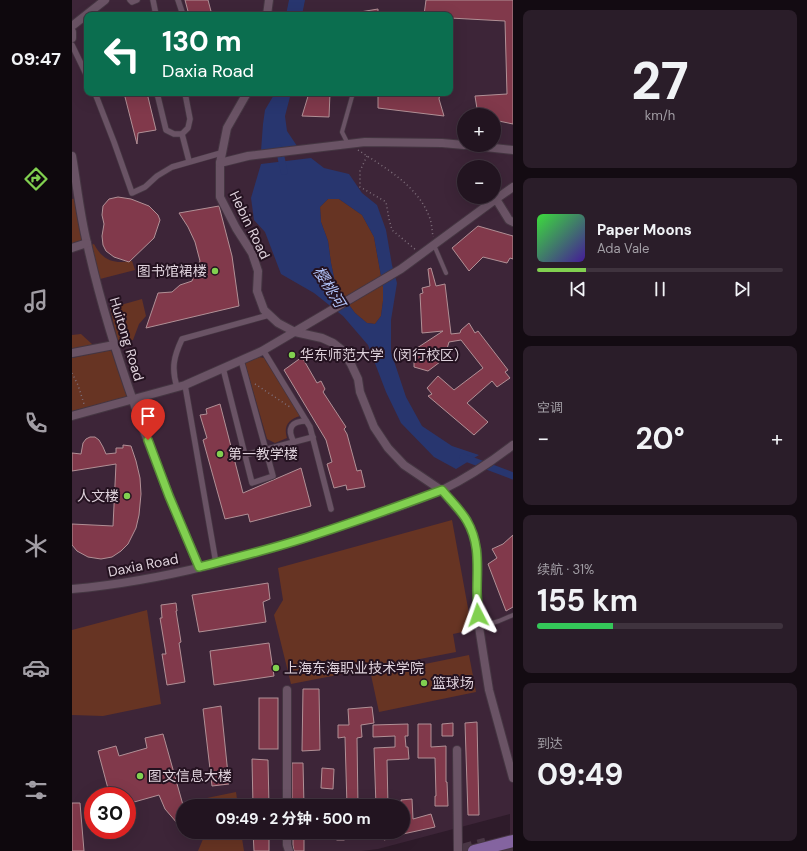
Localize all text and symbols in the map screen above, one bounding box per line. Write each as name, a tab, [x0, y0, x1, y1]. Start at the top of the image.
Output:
text: 130 m	[162, 23, 242, 60]
icon: left	[96, 28, 148, 80]
text: 09:47	[11, 47, 61, 71]
text: 27	[631, 47, 689, 115]
text: Daxia Road	[162, 59, 254, 83]
text: km/h	[645, 107, 675, 124]
map controls	[457, 108, 501, 204]
button: +	[457, 108, 501, 152]
button: −	[457, 160, 501, 204]
icon: directions	[22, 165, 50, 193]
street label: Hebin Road	[226, 188, 274, 262]
text: Paper Moons	[597, 220, 692, 240]
text: Ada Vale	[597, 240, 649, 257]
place label: 图书馆裙楼	[137, 262, 207, 280]
water label: 樱桃河	[309, 263, 351, 314]
marker: 图书馆裙楼	[210, 266, 220, 276]
icon: previous	[567, 278, 589, 300]
icon: pause	[649, 278, 671, 300]
icon: next	[731, 278, 753, 300]
icon: music	[22, 287, 50, 315]
street label: Huitong Road	[106, 295, 148, 383]
place label: 华东师范大学（闵行校区）	[300, 346, 468, 364]
marker: 华东师范大学（闵行校区）	[287, 350, 297, 360]
pin	[131, 399, 165, 440]
text: 空调	[537, 399, 563, 416]
icon: arrive	[137, 405, 159, 427]
icon: phone	[22, 409, 50, 437]
text: 20°	[635, 419, 685, 458]
text: −	[537, 424, 549, 453]
text: +	[771, 424, 783, 453]
place label: 第一教学楼	[228, 445, 298, 463]
marker: 第一教学楼	[215, 449, 225, 459]
place label: 人文楼	[77, 487, 119, 505]
marker: 人文楼	[122, 491, 132, 501]
icon: climate	[22, 532, 50, 560]
street label: Daxia Road	[106, 549, 180, 581]
text: 续航 · 31%	[537, 561, 594, 578]
text: 155 km	[537, 581, 638, 620]
position arrow	[457, 594, 499, 636]
icon: car	[22, 654, 50, 682]
place label: 上海东海职业技术学院	[284, 659, 424, 677]
marker: 上海东海职业技术学院	[271, 663, 281, 673]
place label: 篮球场	[432, 674, 474, 692]
marker: 篮球场	[419, 678, 429, 688]
text: 到达	[537, 735, 563, 752]
text: 09:49	[537, 755, 623, 794]
place label: 图文信息大楼	[148, 767, 232, 785]
marker: 图文信息大楼	[135, 771, 145, 781]
icon: filters	[22, 776, 50, 804]
speed limit sign: 30	[84, 787, 136, 839]
text: 09:49 · 2 分钟 · 500 m	[215, 809, 371, 829]

